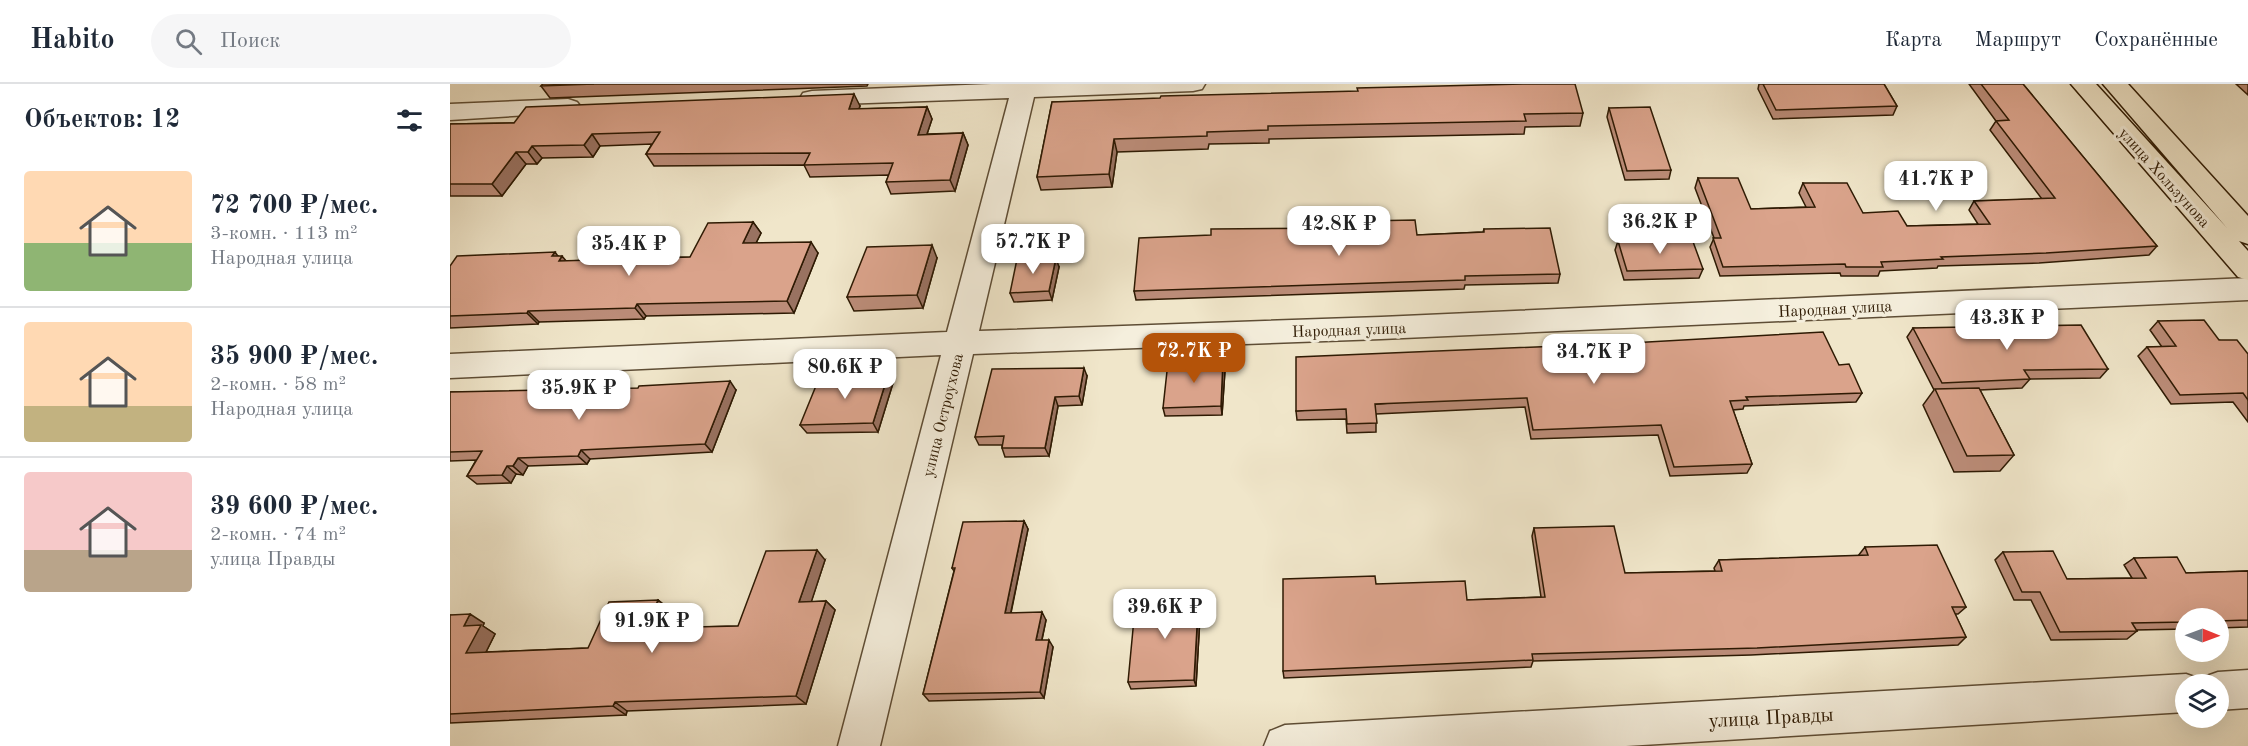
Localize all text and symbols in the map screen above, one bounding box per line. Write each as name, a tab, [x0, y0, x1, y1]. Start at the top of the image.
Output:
search box	[151, 14, 571, 68]
icon: search	[172, 25, 205, 58]
text: Habito	[30, 27, 115, 55]
text: Поиск	[220, 30, 280, 52]
text: Карта	[1885, 30, 1942, 51]
text: Маршрут	[1975, 30, 2061, 51]
text: Сохранённые	[2094, 30, 2218, 51]
icon: filters	[393, 104, 426, 137]
text: Объектов: 12	[24, 107, 180, 133]
street label: улица Хользунова	[2115, 125, 2212, 231]
pin: 41.7K ₽	[1881, 161, 1991, 212]
text: 41.7K ₽	[1898, 170, 1974, 190]
text: 72 700 ₽/мес.	[210, 193, 378, 219]
icon: home	[72, 195, 144, 267]
pin: 36.2K ₽	[1605, 204, 1715, 255]
pin: 42.8K ₽	[1284, 206, 1394, 257]
text: 36.2K ₽	[1622, 213, 1698, 233]
text: 42.8K ₽	[1301, 215, 1377, 235]
text: 3-комн. · 113 m²	[210, 224, 358, 244]
pin: 57.7K ₽	[978, 224, 1088, 275]
pin: 35.4K ₽	[574, 226, 684, 277]
text: 57.7K ₽	[995, 233, 1071, 253]
text: 35.4K ₽	[591, 235, 667, 255]
text: Народная улица	[210, 249, 353, 269]
street label: Народная улица	[1777, 299, 1893, 321]
pin: 43.3K ₽	[1952, 300, 2062, 351]
text: 43.3K ₽	[1969, 309, 2045, 329]
street label: Народная улица	[1292, 321, 1407, 341]
pin: 72.7K ₽	[1139, 333, 1249, 384]
pin: 34.7K ₽	[1539, 334, 1649, 385]
text: 72.7K ₽	[1156, 342, 1232, 362]
text: 34.7K ₽	[1556, 343, 1632, 363]
text: 35 900 ₽/мес.	[210, 344, 378, 370]
icon: home	[72, 346, 144, 418]
pin: 80.6K ₽	[790, 349, 900, 400]
street label: улица Остроухова	[921, 352, 967, 479]
text: 80.6K ₽	[807, 358, 883, 378]
pin: 35.9K ₽	[524, 370, 634, 421]
text: 2-комн. · 58 m²	[210, 375, 346, 395]
text: 35.9K ₽	[541, 379, 617, 399]
text: Народная улица	[210, 400, 353, 420]
text: 39 600 ₽/мес.	[210, 494, 378, 520]
icon: home	[72, 496, 144, 568]
text: 2-комн. · 74 m²	[210, 525, 346, 545]
text: улица Правды	[210, 550, 335, 570]
pin: 39.6K ₽	[1110, 589, 1220, 640]
text: 39.6K ₽	[1127, 598, 1203, 618]
pin: 91.9K ₽	[597, 603, 707, 654]
north arrow	[2175, 608, 2229, 662]
map controls	[2175, 608, 2229, 728]
text: 91.9K ₽	[614, 612, 690, 632]
button: layers	[2175, 674, 2229, 728]
street label: улица Правды	[1708, 706, 1834, 732]

